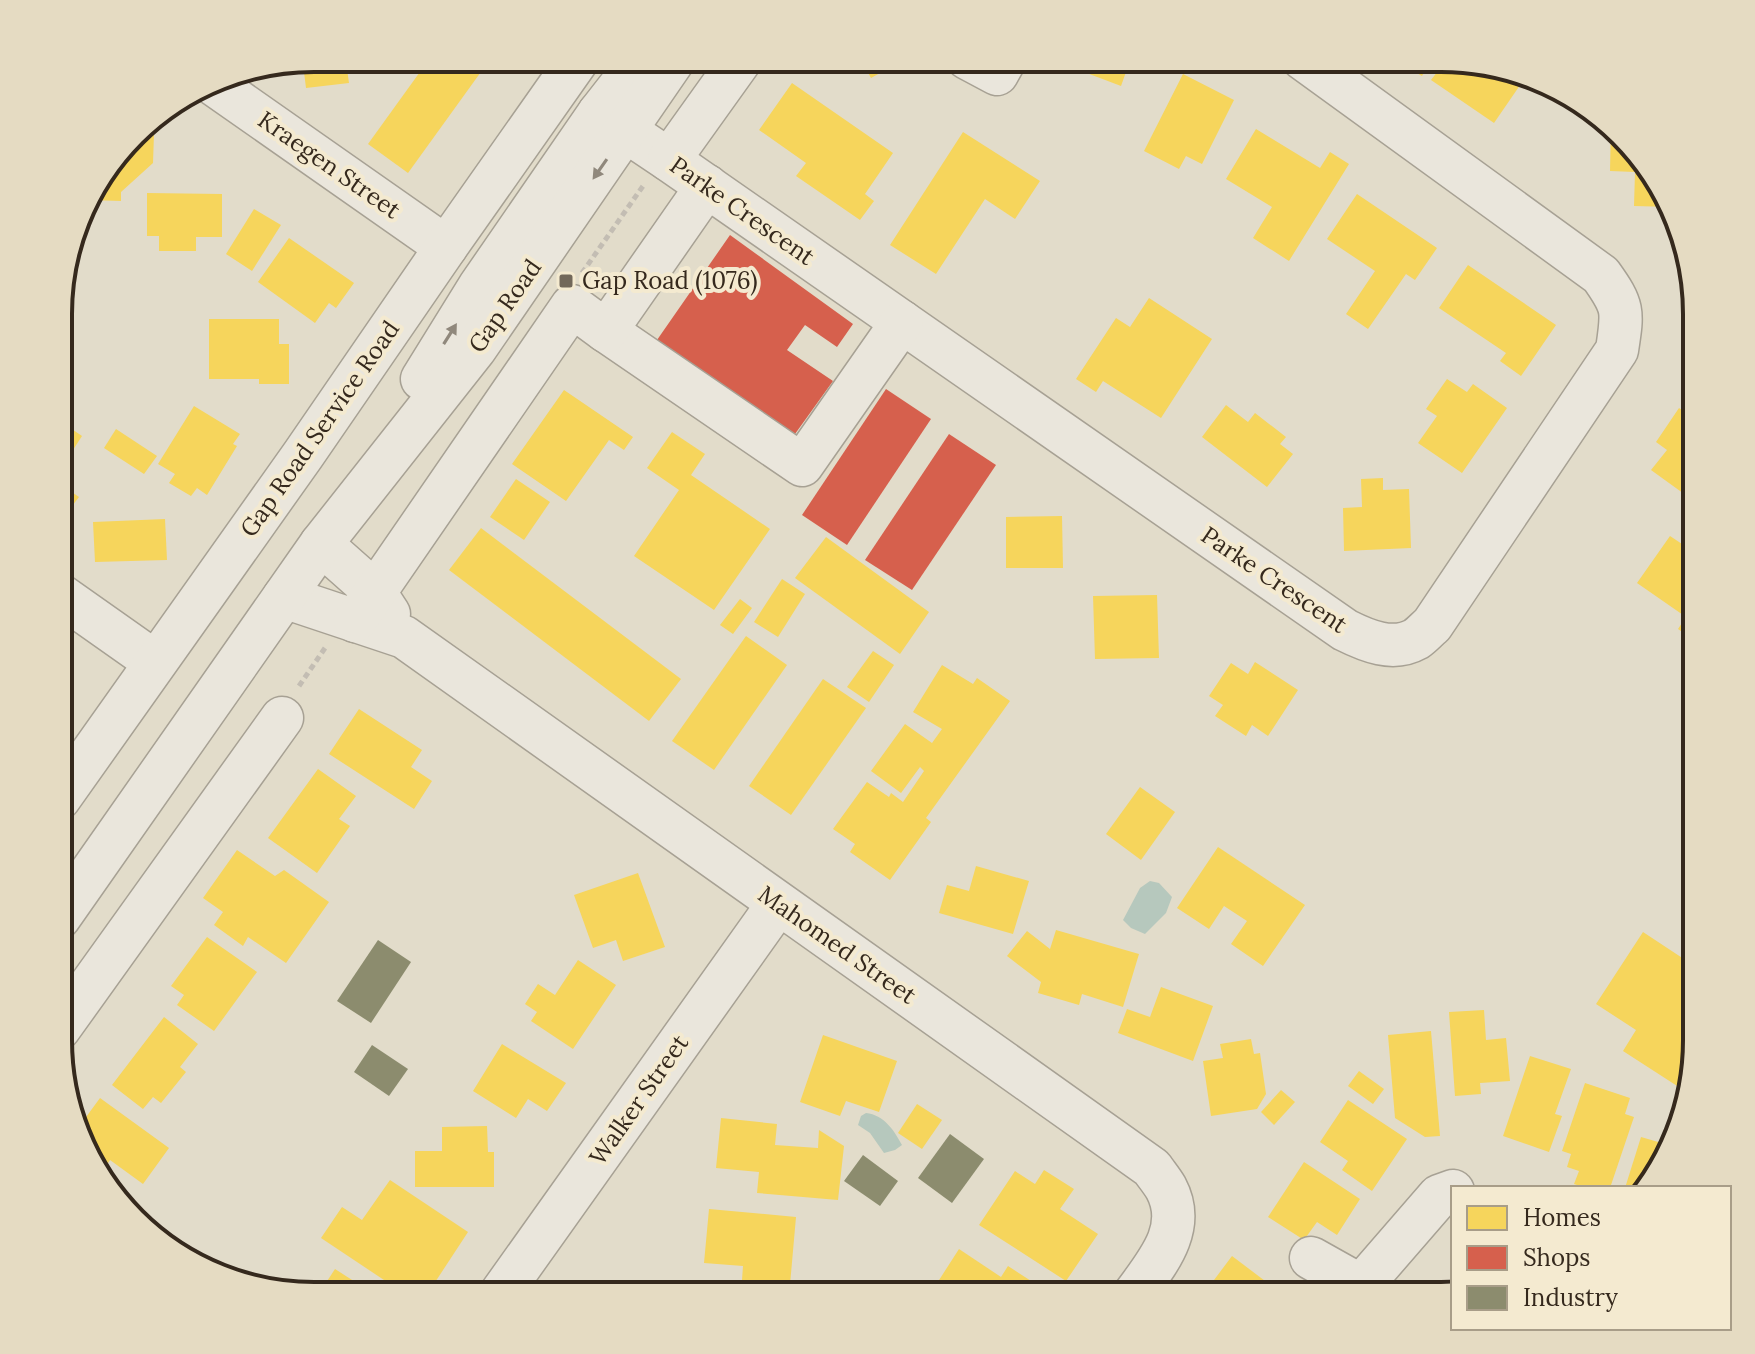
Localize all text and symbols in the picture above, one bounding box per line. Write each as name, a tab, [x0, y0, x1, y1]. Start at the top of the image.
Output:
street label: Kraegen Street	[252, 104, 407, 226]
street label: Parke Crescent	[664, 149, 821, 272]
one-way arrow	[593, 159, 608, 180]
street label: Gap Road	[461, 253, 548, 358]
place label: Gap Road (1076)	[582, 265, 758, 296]
marker: Gap Road (1076)	[557, 272, 575, 290]
street label: Gap Road Service Road	[233, 315, 406, 543]
one-way arrow	[443, 323, 457, 345]
street label: Parke Crescent	[1195, 519, 1354, 640]
street label: Mahomed Street	[752, 879, 923, 1011]
street label: Walker Street	[582, 1028, 695, 1171]
legend	[1451, 1186, 1731, 1330]
text: Homes	[1523, 1202, 1601, 1233]
text: Shops	[1523, 1242, 1590, 1273]
text: Industry	[1523, 1282, 1618, 1313]

